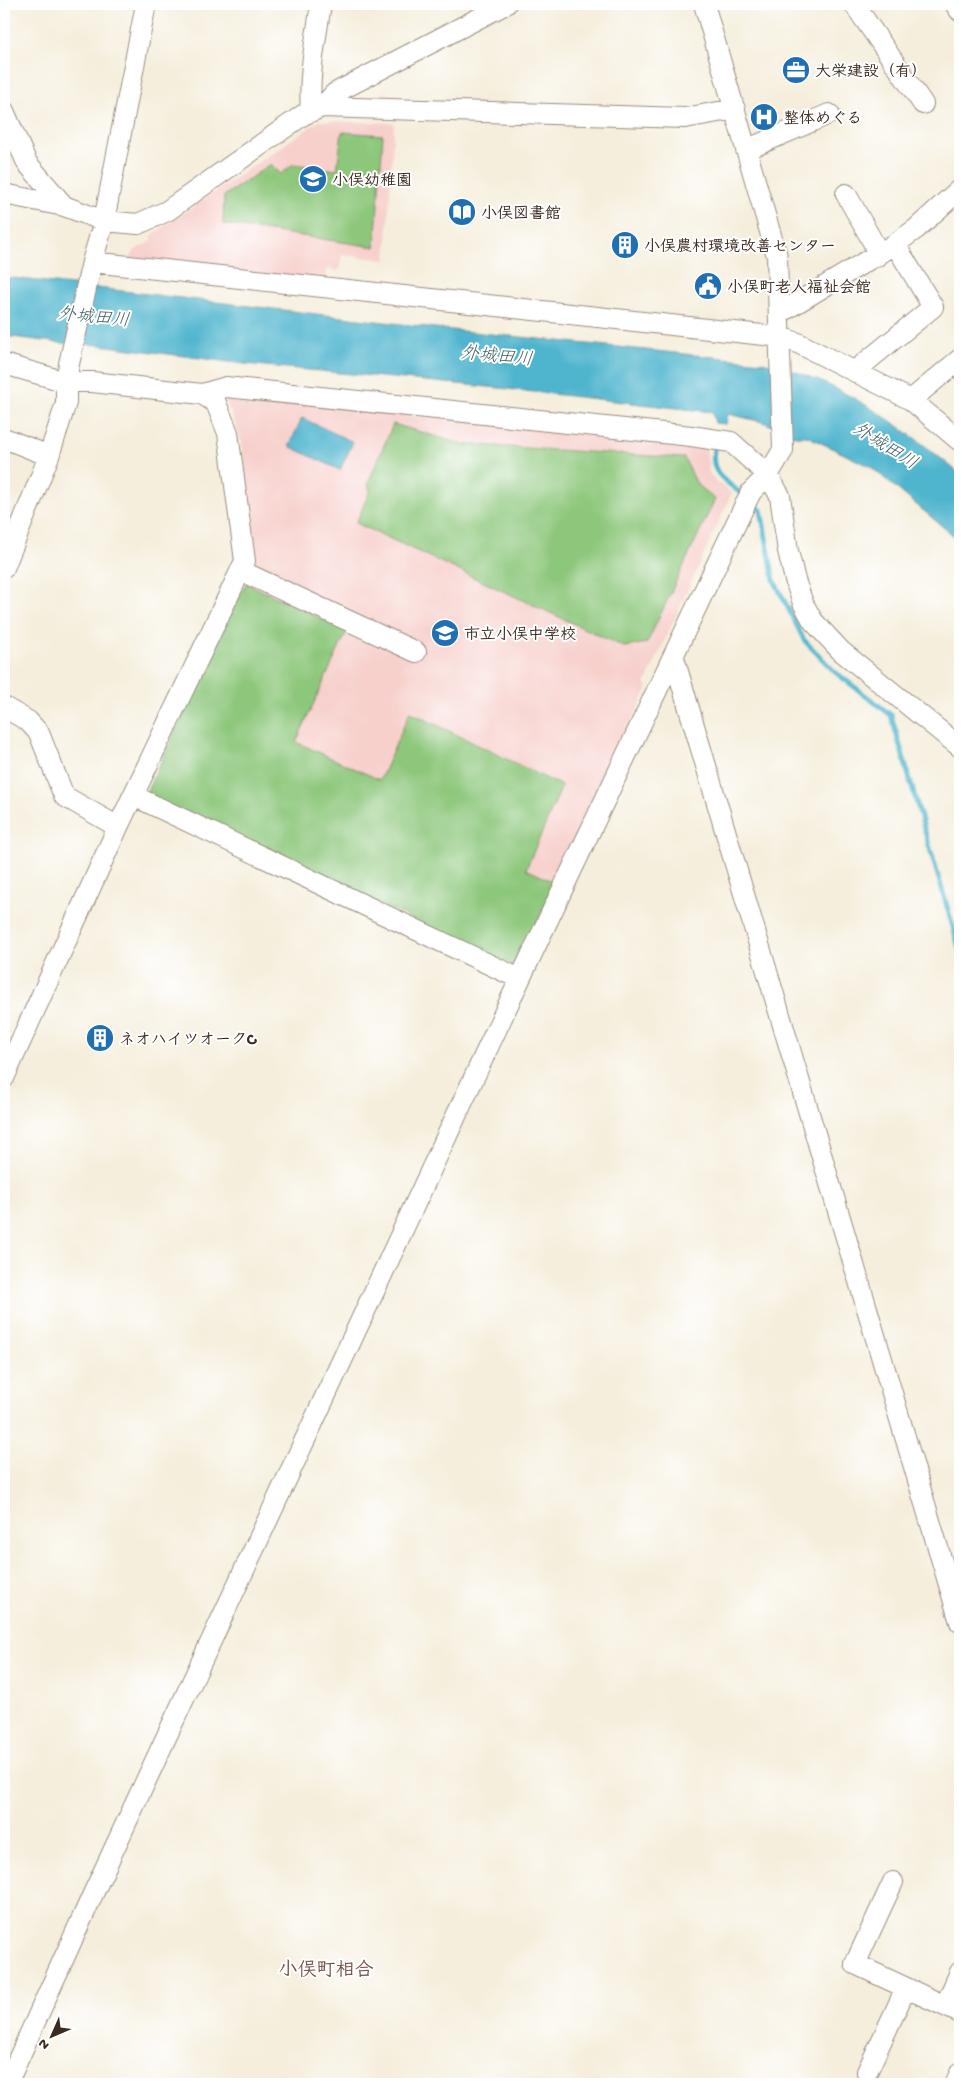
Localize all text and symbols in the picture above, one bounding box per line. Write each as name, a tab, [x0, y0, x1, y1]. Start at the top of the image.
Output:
office icon: 大栄建設（有）	[781, 55, 811, 85]
place label: 大栄建設（有）	[815, 62, 927, 83]
hospital icon: 整体めぐる	[749, 102, 779, 132]
place label: 整体めぐる	[783, 109, 863, 130]
school or university icon: 小俣幼稚園	[298, 164, 328, 194]
place label: 小俣幼稚園	[332, 171, 412, 192]
library icon: 小俣図書館	[447, 197, 477, 227]
place label: 小俣図書館	[481, 204, 561, 225]
building icon: 小俣農村環境改善センター	[610, 230, 640, 260]
place label: 小俣農村環境改善センター	[644, 237, 836, 258]
public building icon: 小俣町老人福祉会館	[693, 271, 723, 301]
place label: 小俣町老人福祉会館	[727, 278, 871, 299]
water label: 外城田川	[57, 303, 131, 333]
water label: 外城田川	[460, 342, 534, 372]
water label: 外城田川	[849, 418, 921, 475]
school or university icon: 市立小俣中学校	[430, 618, 460, 648]
place label: 市立小俣中学校	[464, 625, 576, 646]
building icon: ネオハイツオークC	[85, 1023, 115, 1053]
place label: ネオハイツオークC	[119, 1031, 257, 1051]
district label: 小俣町相合	[278, 1959, 374, 1983]
north arrow	[28, 2010, 78, 2060]
text: N	[35, 2034, 54, 2053]

